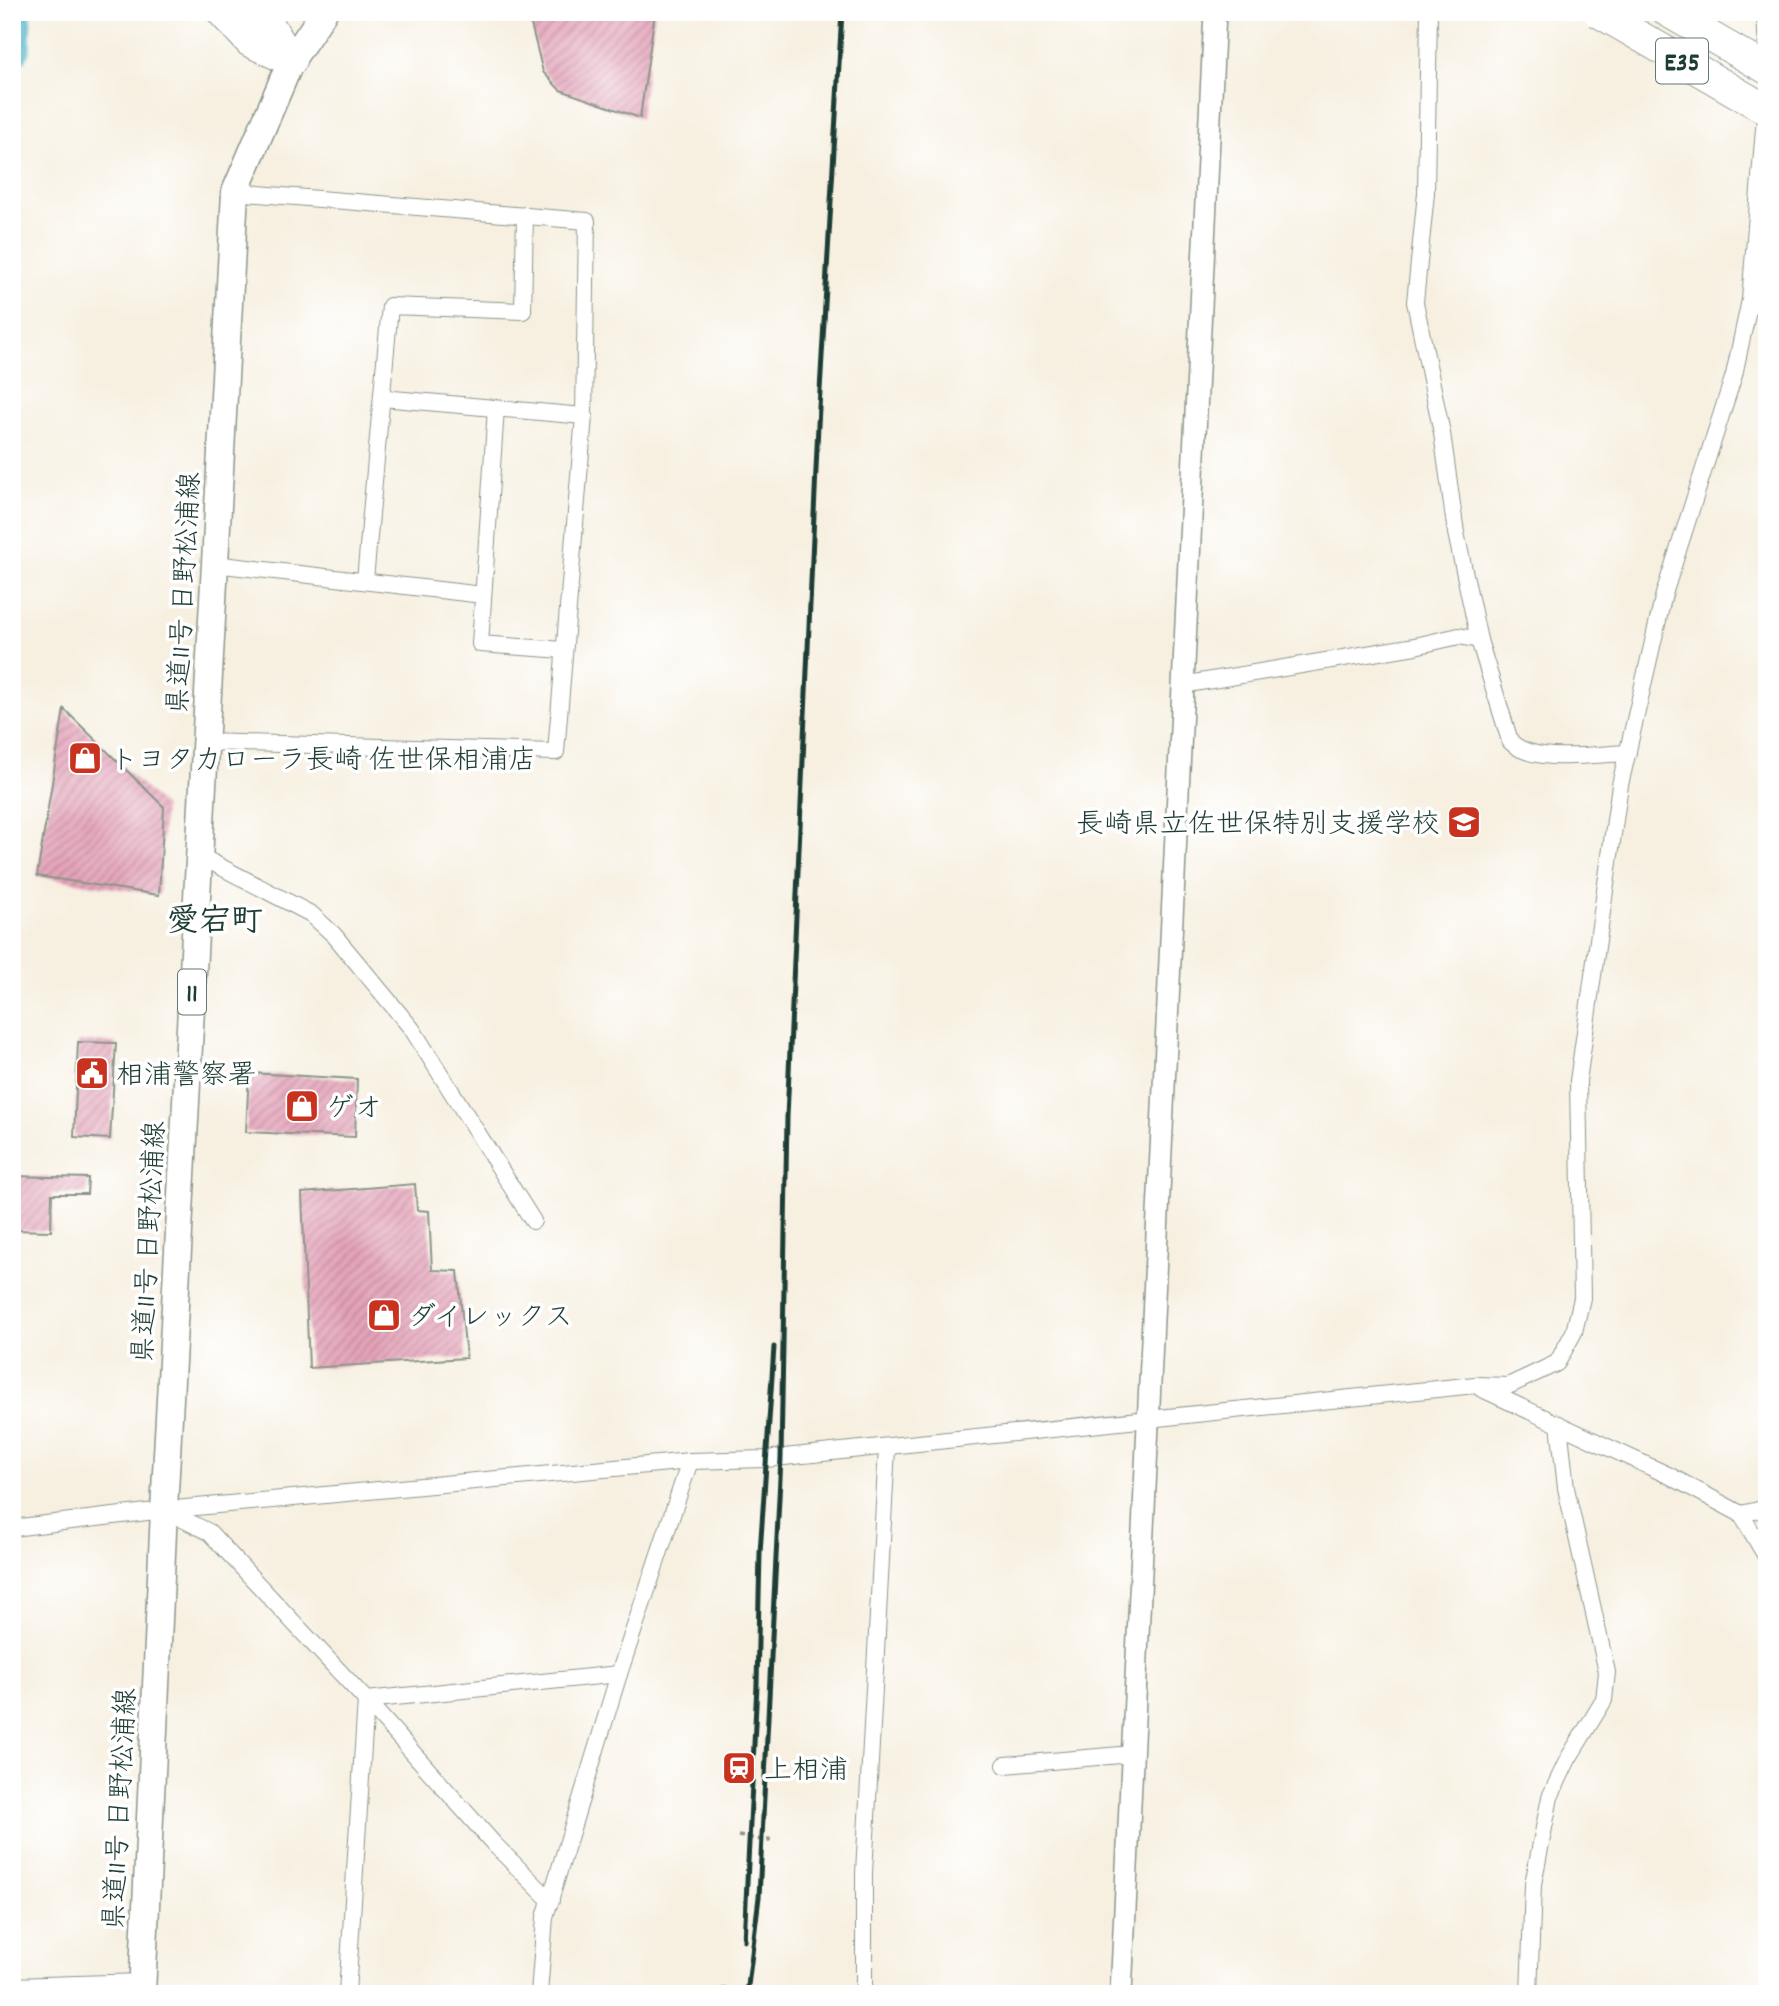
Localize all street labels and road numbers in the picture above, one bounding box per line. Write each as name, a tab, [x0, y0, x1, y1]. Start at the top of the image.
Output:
road number: E35	[1656, 38, 1708, 83]
street label: 県道11号 日野松浦線	[161, 471, 213, 715]
road number: 11	[178, 970, 206, 1015]
street label: 県道11号 日野松浦線	[126, 1120, 178, 1364]
street label: 県道11号 日野松浦線	[97, 1687, 149, 1931]

